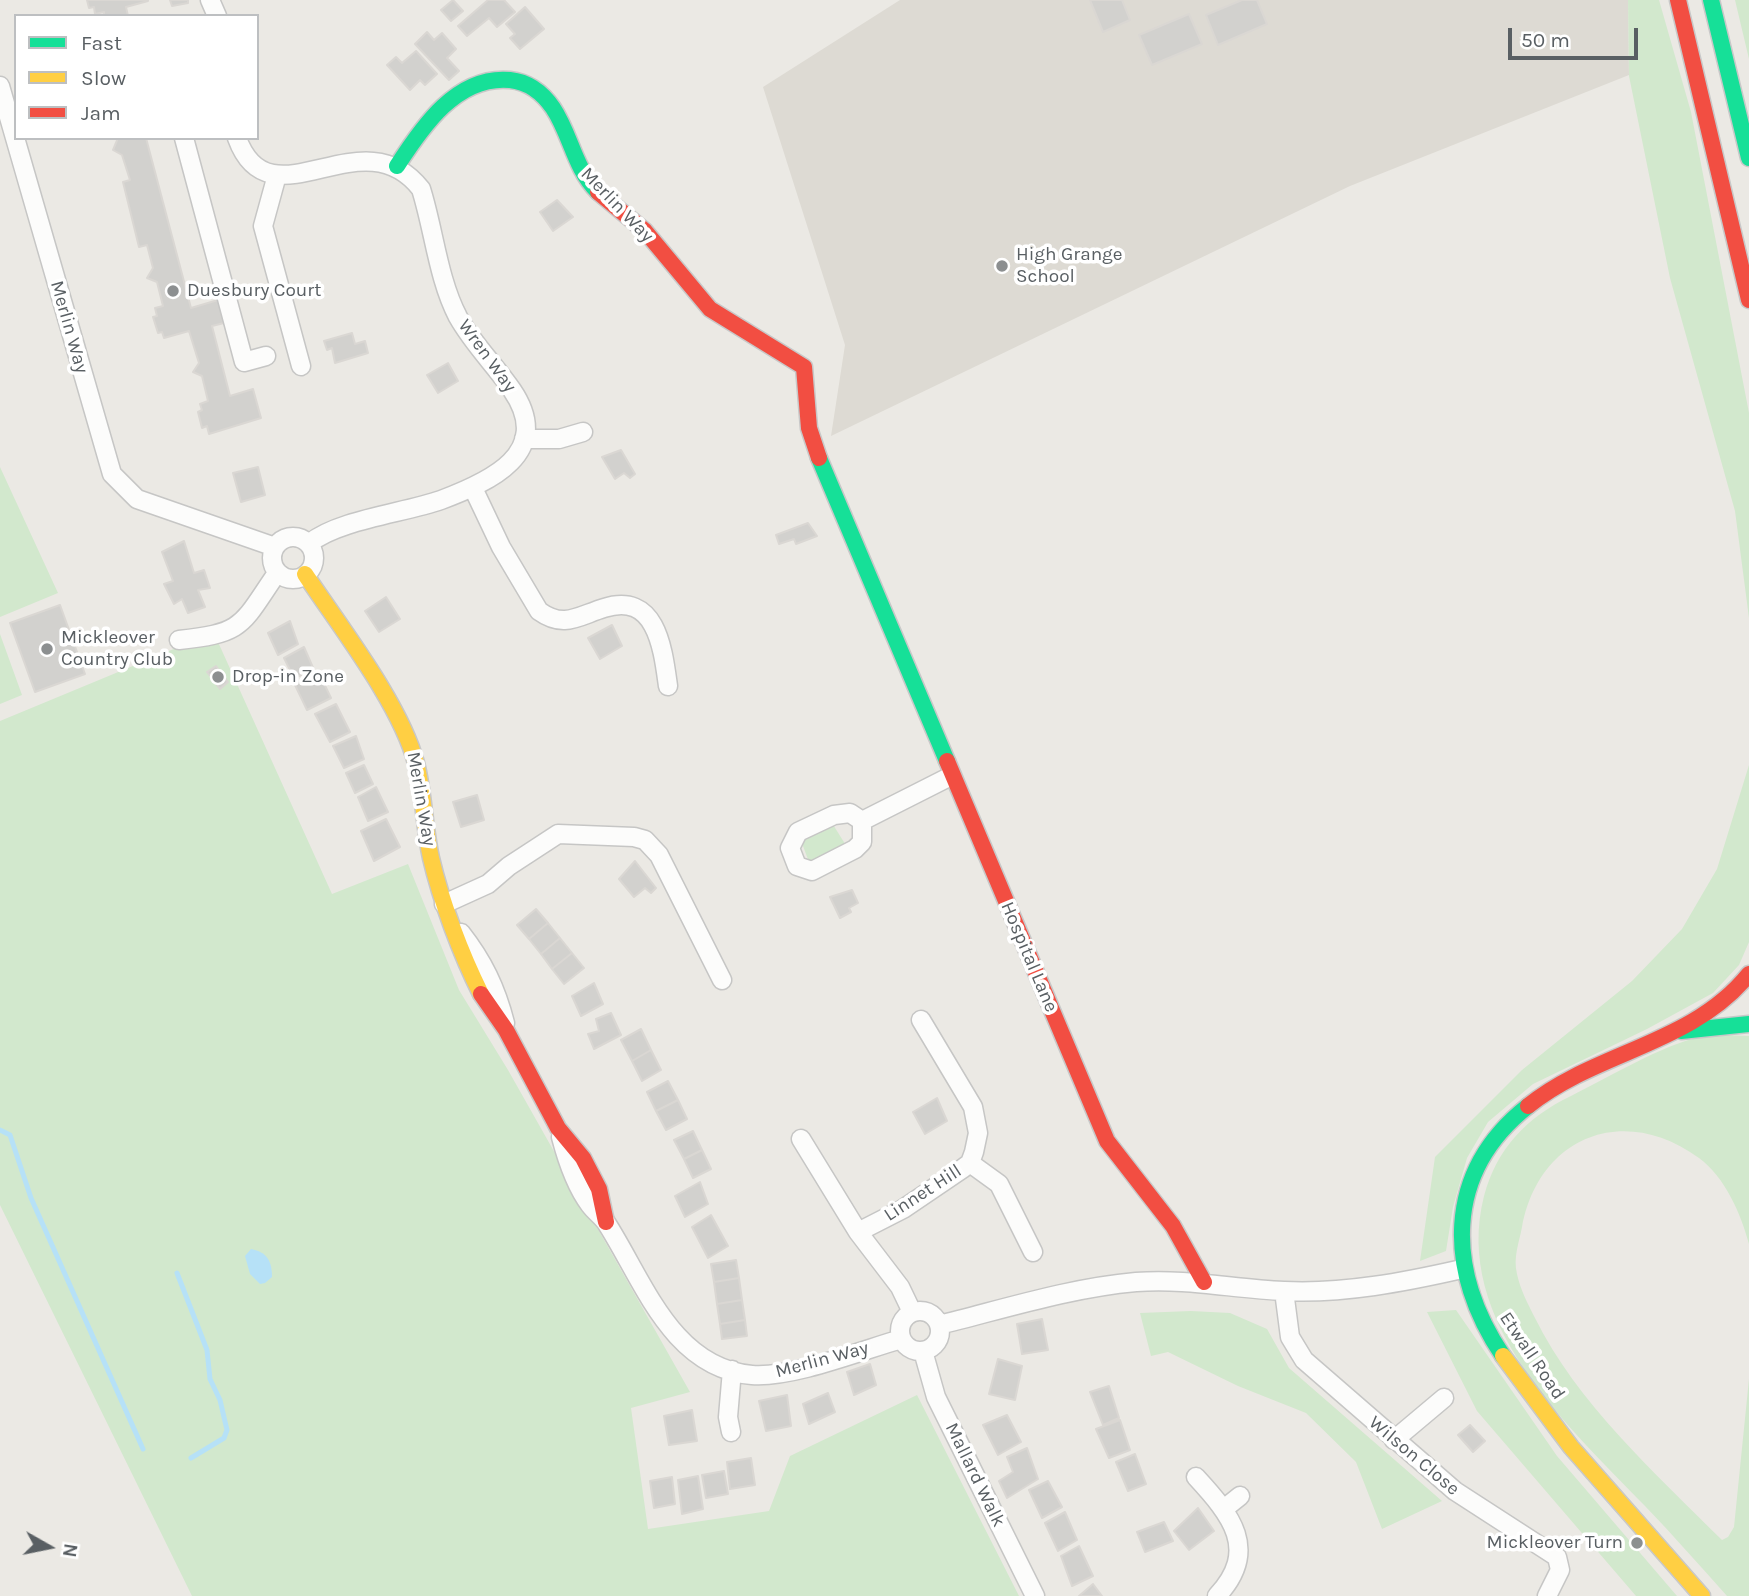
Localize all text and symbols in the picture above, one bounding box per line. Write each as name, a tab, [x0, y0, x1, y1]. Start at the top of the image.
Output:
legend	[14, 14, 259, 140]
scale bar	[1511, 14, 1640, 58]
text: 50 m	[1521, 28, 1570, 52]
text: Fast	[81, 31, 122, 55]
text: Slow	[81, 66, 126, 90]
text: Jam	[81, 101, 121, 125]
street label: Merlin Way	[576, 163, 658, 247]
place label: High Grange School	[1016, 244, 1123, 288]
marker: High Grange School	[994, 258, 1010, 274]
street label: Merlin Way	[45, 278, 93, 376]
place label: Duesbury Court	[187, 280, 321, 302]
marker: Duesbury Court	[165, 283, 181, 299]
street label: Wren Way	[453, 315, 521, 397]
place label: Mickleover Country Club	[61, 627, 173, 671]
marker: Mickleover Country Club	[39, 641, 55, 657]
place label: Drop-in Zone	[232, 666, 344, 688]
marker: Drop-in Zone	[210, 669, 226, 685]
street label: Merlin Way	[401, 750, 441, 848]
street label: Hospital Lane	[995, 898, 1063, 1016]
street label: Linnet Hill	[880, 1160, 966, 1226]
street label: Etwall Road	[1494, 1308, 1570, 1404]
street label: Merlin Way	[773, 1337, 871, 1383]
street label: Wilson Close	[1364, 1411, 1464, 1501]
street label: Mallard Walk	[940, 1419, 1010, 1531]
north arrow	[14, 1512, 84, 1582]
place label: Mickleover Turn	[1487, 1532, 1623, 1554]
marker: Mickleover Turn	[1629, 1535, 1645, 1551]
text: N	[58, 1542, 82, 1559]

